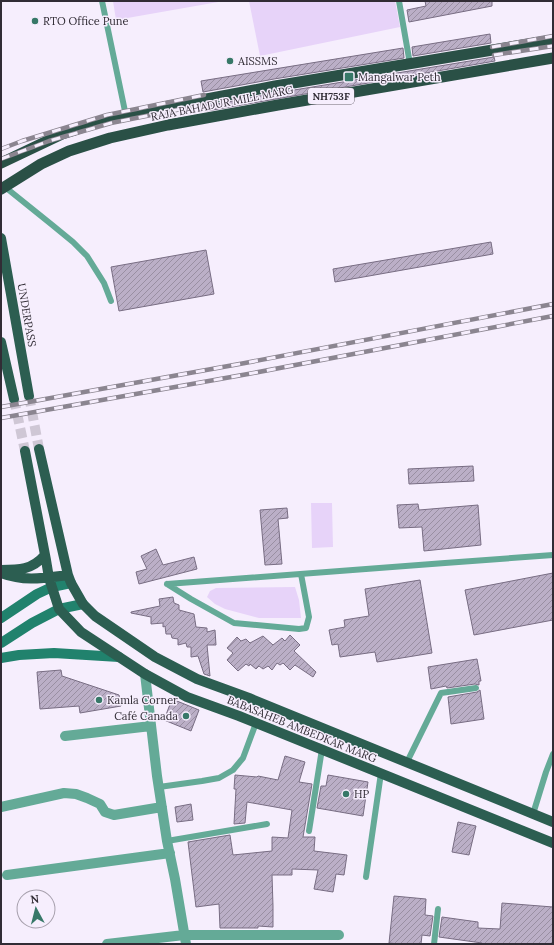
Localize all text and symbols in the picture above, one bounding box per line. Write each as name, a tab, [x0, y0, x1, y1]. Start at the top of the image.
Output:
place label: RTO Office Pune	[43, 14, 129, 28]
marker: RTO Office Pune	[30, 16, 40, 26]
place label: AISSMS	[237, 54, 277, 68]
marker: AISSMS	[225, 56, 235, 66]
place label: Mangalwar Peth	[358, 70, 441, 84]
marker: Mangalwar Peth	[343, 71, 355, 83]
street label: RAJA BAHADUR MILL MARG	[149, 82, 295, 124]
road number: NH753F	[308, 88, 354, 104]
street label: UNDERPASS	[15, 282, 39, 348]
place label: Kamla Corner	[107, 693, 178, 707]
street label: BABASAHEB AMBEDKAR MARG	[225, 693, 379, 766]
marker: Kamla Corner	[94, 695, 104, 705]
place label: Café Canada	[114, 709, 178, 723]
marker: Café Canada	[181, 711, 191, 721]
place label: HP	[354, 787, 370, 801]
marker: HP	[341, 789, 351, 799]
north arrow	[16, 889, 56, 929]
text: N	[30, 892, 40, 907]

